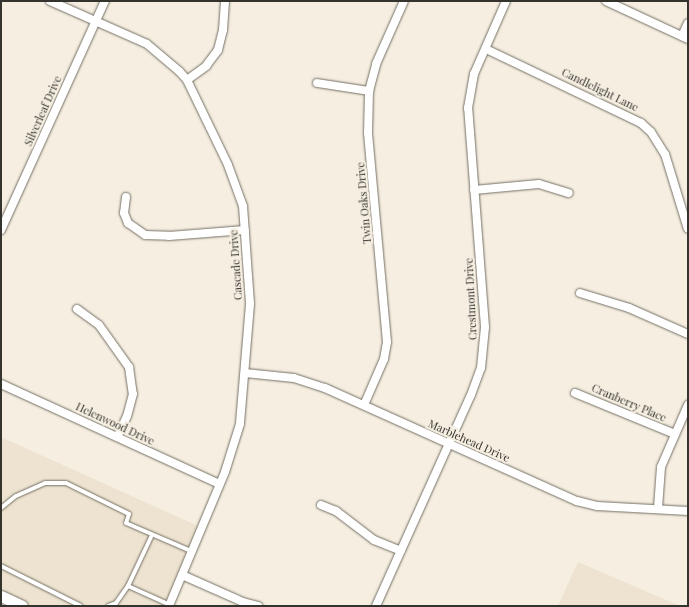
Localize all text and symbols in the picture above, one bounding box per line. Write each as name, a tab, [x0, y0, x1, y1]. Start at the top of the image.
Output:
street label: Candlelight Lane	[559, 66, 641, 114]
street label: Silverleaf Drive	[22, 74, 64, 148]
street label: Twin Oaks Drive	[354, 162, 374, 244]
street label: Cascade Drive	[227, 229, 245, 301]
street label: Crestmont Drive	[462, 257, 480, 341]
street label: Cranberry Place	[590, 381, 668, 425]
street label: Helenwood Drive	[74, 400, 156, 448]
street label: Marblehead Drive	[426, 417, 512, 465]

